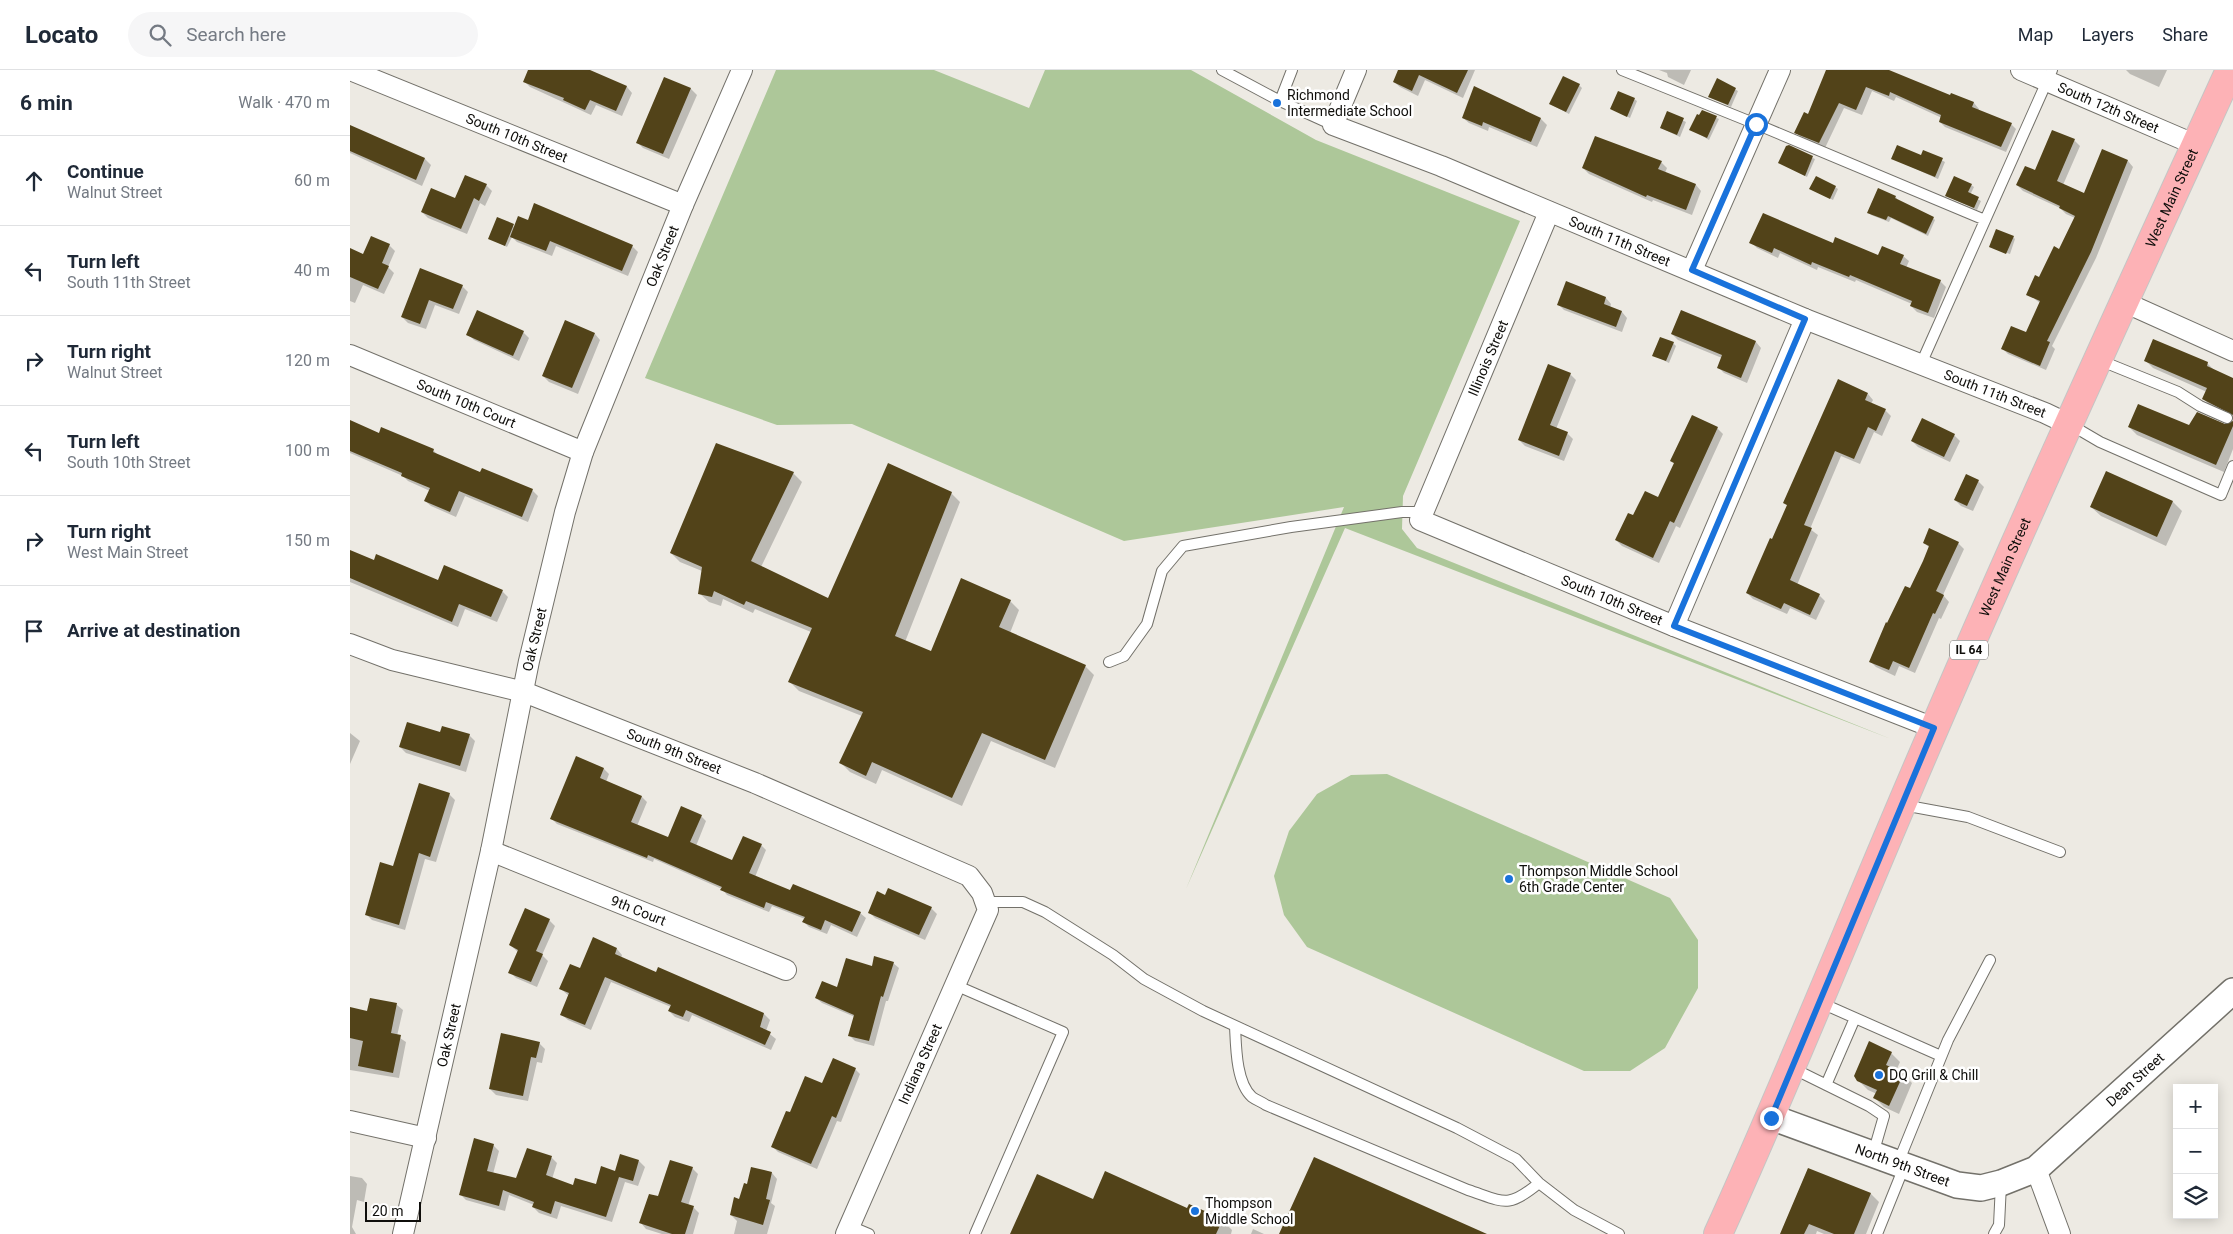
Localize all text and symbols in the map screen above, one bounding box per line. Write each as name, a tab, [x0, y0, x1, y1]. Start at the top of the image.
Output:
search box	[128, 12, 478, 57]
text: Locato	[25, 21, 98, 49]
icon: search	[146, 21, 174, 49]
text: Search here	[186, 23, 286, 46]
text: Map	[2018, 24, 2053, 45]
text: Layers	[2081, 24, 2134, 45]
text: Share	[2162, 24, 2208, 45]
street label: South 12th Street	[2055, 79, 2162, 136]
place label: Richmond Intermediate School	[1287, 87, 1412, 119]
text: 6 min	[20, 91, 73, 115]
text: Walk · 470 m	[238, 93, 330, 112]
marker: Richmond Intermediate School	[1271, 97, 1283, 109]
street label: South 10th Street	[464, 110, 570, 166]
route start	[1745, 113, 1768, 136]
street label: West Main Street	[2142, 146, 2201, 250]
text: Continue	[67, 160, 144, 183]
icon: ahead	[20, 167, 48, 195]
text: 60 m	[294, 171, 330, 190]
text: Walnut Street	[67, 183, 163, 202]
street label: South 11th Street	[1567, 213, 1673, 270]
street label: Oak Street	[643, 223, 682, 289]
text: Turn left	[67, 250, 140, 273]
icon: left	[20, 257, 48, 285]
text: 40 m	[294, 261, 330, 280]
text: South 11th Street	[67, 273, 191, 292]
street label: Illinois Street	[1465, 317, 1511, 398]
text: Turn right	[67, 340, 151, 363]
icon: right	[20, 347, 48, 375]
text: 120 m	[285, 351, 330, 370]
text: Walnut Street	[67, 363, 163, 382]
street label: South 11th Street	[1942, 366, 2049, 421]
street label: South 10th Court	[414, 376, 519, 431]
text: Turn left	[67, 430, 140, 453]
icon: left	[20, 437, 48, 465]
text: 100 m	[285, 441, 330, 460]
text: South 10th Street	[67, 453, 191, 472]
street label: West Main Street	[1976, 515, 2034, 619]
text: Turn right	[67, 520, 151, 543]
icon: right	[20, 527, 48, 555]
text: 150 m	[285, 531, 330, 550]
text: West Main Street	[67, 543, 188, 562]
street label: South 10th Street	[1559, 572, 1665, 629]
street label: Oak Street	[519, 606, 550, 673]
icon: arrive	[20, 617, 48, 645]
text: Arrive at destination	[67, 619, 240, 642]
road number: IL 64	[1950, 640, 1988, 660]
street label: South 9th Street	[624, 725, 724, 777]
place label: Thompson Middle School 6th Grade Center	[1519, 863, 1678, 895]
marker: Thompson Middle School 6th Grade Center	[1503, 873, 1515, 885]
street label: 9th Court	[608, 892, 669, 929]
street label: Oak Street	[434, 1001, 464, 1069]
street label: Indiana Street	[895, 1021, 945, 1107]
street label: Dean Street	[2103, 1049, 2168, 1110]
place label: DQ Grill & Chill	[1889, 1067, 1978, 1083]
marker: DQ Grill & Chill	[1873, 1069, 1885, 1081]
map controls	[2173, 1084, 2218, 1219]
button: +	[2173, 1084, 2218, 1129]
route end	[1760, 1107, 1783, 1130]
button: −	[2173, 1129, 2218, 1174]
street label: North 9th Street	[1853, 1140, 1952, 1190]
button: layers	[2173, 1174, 2218, 1219]
place label: Thompson Middle School	[1205, 1195, 1293, 1227]
scale bar	[365, 1199, 421, 1222]
text: 20 m	[372, 1203, 404, 1219]
marker: Thompson Middle School	[1189, 1205, 1201, 1217]

